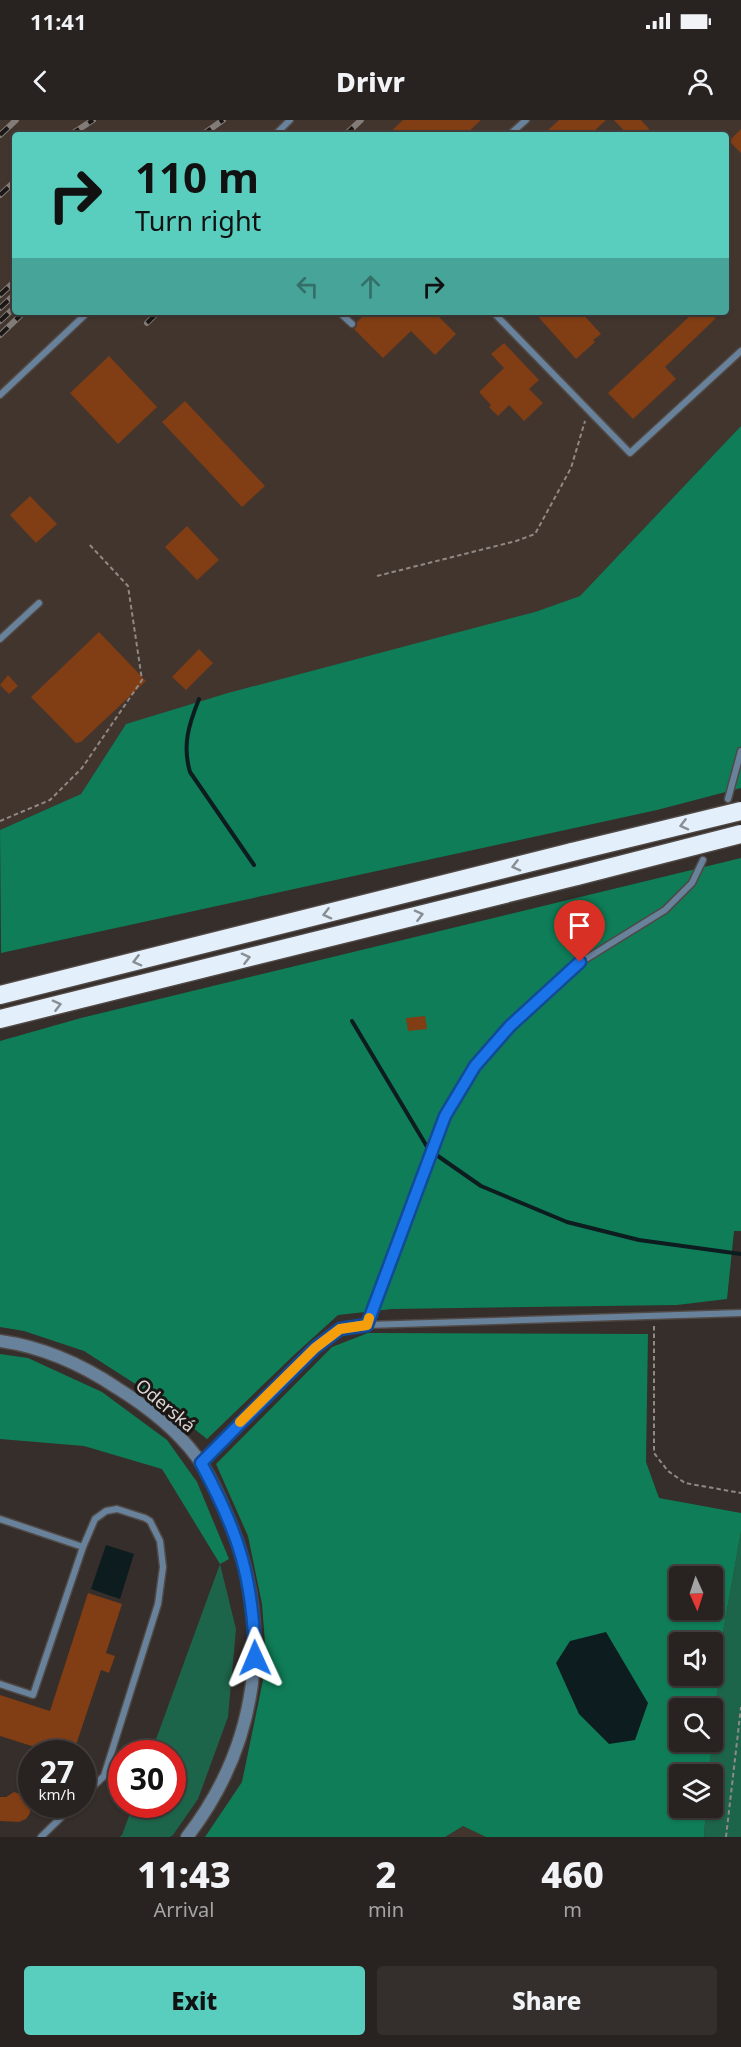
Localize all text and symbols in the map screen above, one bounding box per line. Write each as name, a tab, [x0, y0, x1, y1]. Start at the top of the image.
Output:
text: 11:41	[30, 6, 87, 36]
text: Drivr	[336, 63, 405, 100]
icon: back	[24, 65, 57, 98]
icon: person	[684, 65, 717, 98]
text: 110 m	[135, 148, 259, 205]
icon: right	[36, 156, 114, 234]
text: Turn right	[135, 202, 261, 239]
icon: left	[291, 270, 324, 303]
icon: ahead	[354, 270, 387, 303]
icon: right	[417, 270, 450, 303]
one-way arrow	[679, 817, 689, 830]
one-way arrow	[511, 859, 521, 872]
pin	[554, 900, 605, 962]
one-way arrow	[322, 907, 332, 920]
one-way arrow	[414, 909, 424, 922]
icon: arrive	[563, 909, 596, 942]
one-way arrow	[132, 953, 142, 966]
one-way arrow	[241, 953, 251, 966]
one-way arrow	[52, 999, 62, 1012]
street label: Oderská	[131, 1373, 201, 1437]
north arrow	[669, 1566, 723, 1620]
map controls	[669, 1566, 723, 1818]
position arrow	[223, 1626, 287, 1690]
button: sound	[669, 1632, 723, 1686]
button: search	[669, 1698, 723, 1752]
speed limit sign: 30	[108, 1740, 186, 1818]
text: 27	[40, 1751, 74, 1792]
button: layers	[669, 1764, 723, 1818]
text: km/h	[39, 1784, 75, 1804]
text: 11:43	[137, 1850, 231, 1899]
text: 2	[376, 1850, 396, 1899]
text: 460	[541, 1850, 604, 1899]
text: Arrival	[153, 1896, 214, 1923]
text: min	[368, 1896, 404, 1923]
text: m	[563, 1896, 582, 1923]
button: Exit	[24, 1966, 365, 2035]
button: Share	[377, 1966, 717, 2035]

